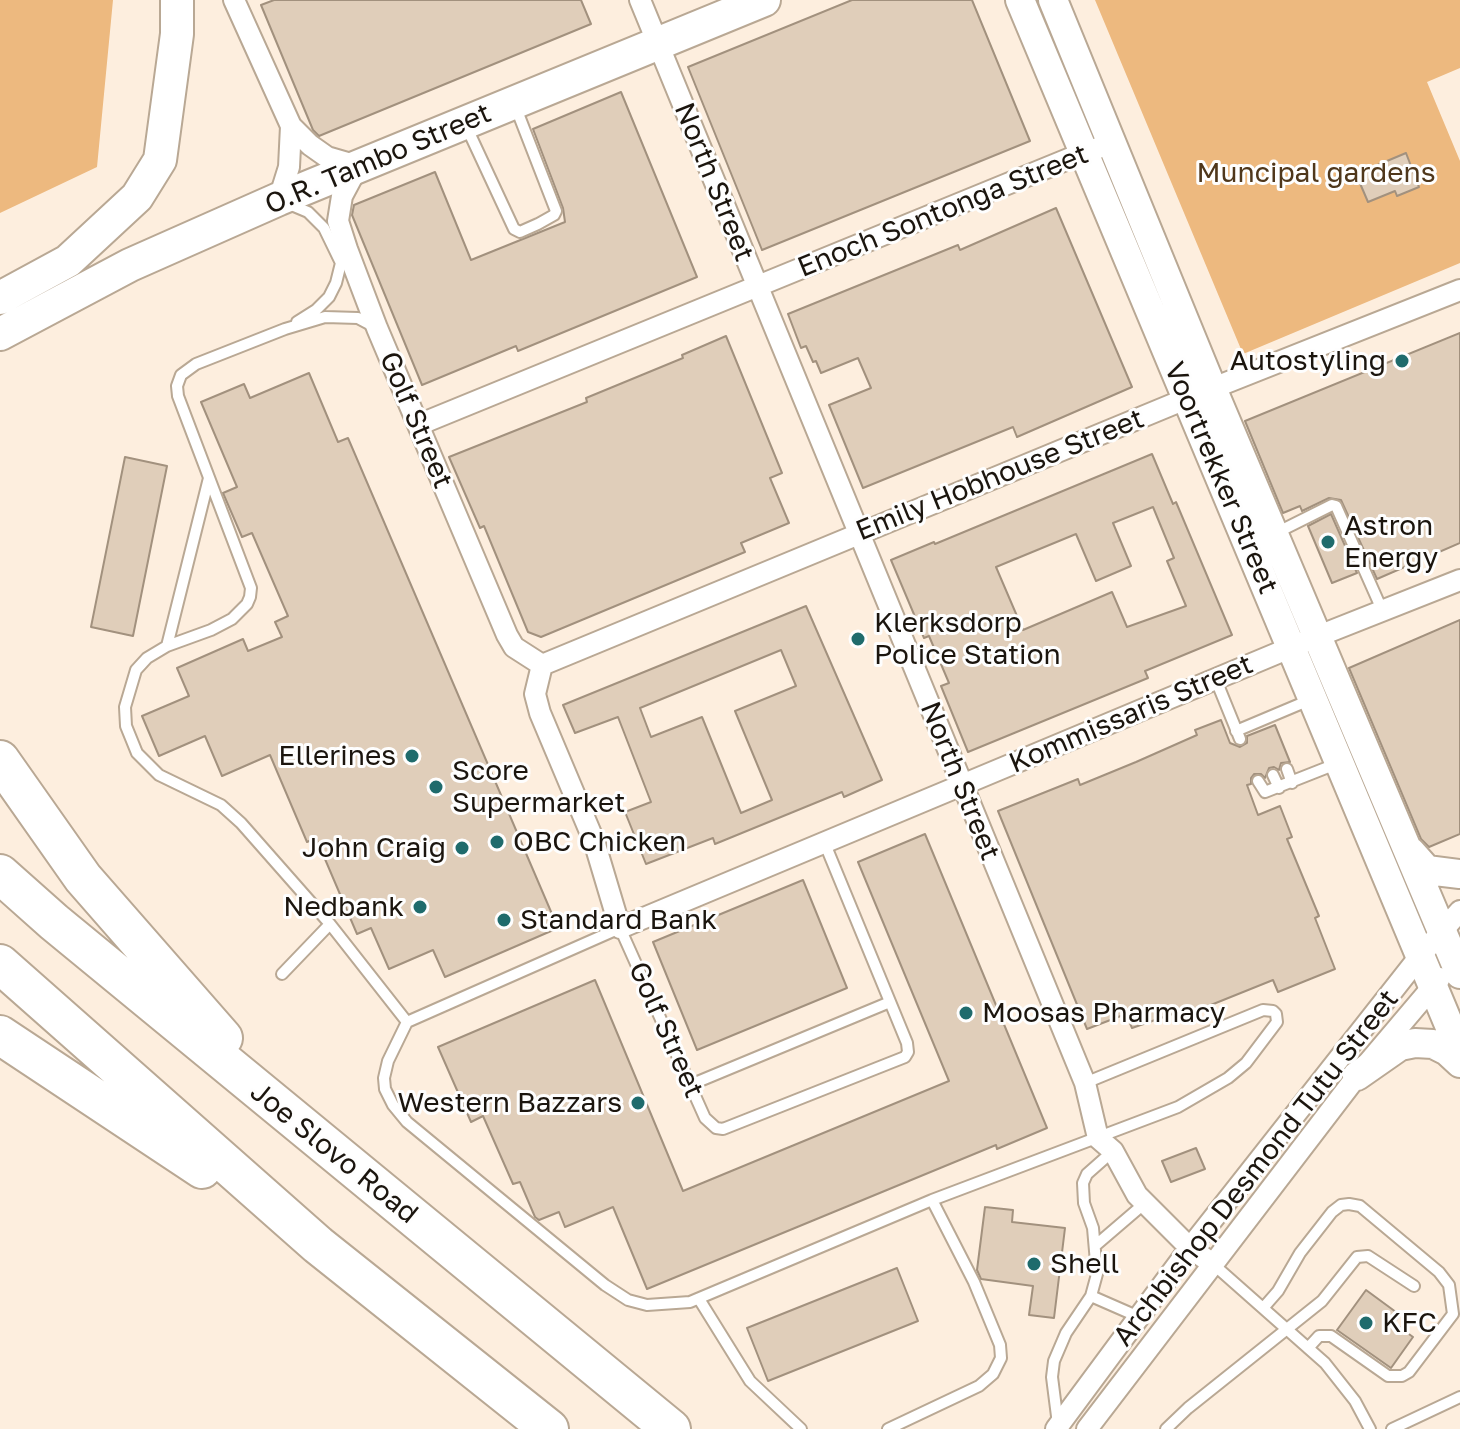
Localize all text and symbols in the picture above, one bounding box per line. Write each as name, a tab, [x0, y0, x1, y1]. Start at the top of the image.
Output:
street label: O.R. Tambo Street	[260, 96, 496, 222]
street label: North Street	[667, 98, 761, 266]
street label: Enoch Sontonga Street	[793, 137, 1093, 285]
park label: Muncipal gardens	[1196, 156, 1436, 190]
place label: Autostyling	[1230, 344, 1386, 378]
street label: Golf Street	[372, 347, 460, 493]
marker: Autostyling	[1393, 352, 1411, 370]
street label: Voortrekker Street	[1157, 357, 1285, 599]
street label: Emily Hobhouse Street	[851, 402, 1149, 548]
place label: Astron Energy	[1344, 509, 1438, 575]
marker: Astron Energy	[1319, 533, 1337, 551]
place label: Klerksdorp Police Station	[874, 606, 1061, 672]
marker: Klerksdorp Police Station	[849, 630, 867, 648]
street label: Kommissaris Street	[1004, 647, 1258, 781]
street label: North Street	[913, 697, 1007, 865]
place label: Ellerines	[278, 739, 396, 773]
marker: Ellerines	[403, 747, 421, 765]
place label: Score Supermarket	[452, 754, 625, 820]
marker: Score Supermarket	[427, 778, 445, 796]
place label: OBC Chicken	[513, 825, 686, 859]
place label: John Craig	[302, 831, 446, 865]
marker: OBC Chicken	[488, 833, 506, 851]
marker: John Craig	[453, 839, 471, 857]
place label: Nedbank	[283, 890, 404, 924]
marker: Nedbank	[411, 898, 429, 916]
place label: Standard Bank	[520, 903, 717, 937]
marker: Standard Bank	[495, 911, 513, 929]
street label: Golf Street	[621, 957, 711, 1103]
street label: Archbishop Desmond Tutu Street	[1106, 983, 1406, 1353]
place label: Moosas Pharmacy	[982, 996, 1225, 1030]
marker: Moosas Pharmacy	[957, 1004, 975, 1022]
street label: Joe Slovo Road	[243, 1075, 425, 1231]
place label: Western Bazzars	[398, 1086, 622, 1120]
marker: Western Bazzars	[629, 1094, 647, 1112]
place label: Shell	[1050, 1247, 1119, 1281]
marker: Shell	[1025, 1255, 1043, 1273]
place label: KFC	[1382, 1306, 1437, 1340]
marker: KFC	[1357, 1314, 1375, 1332]

